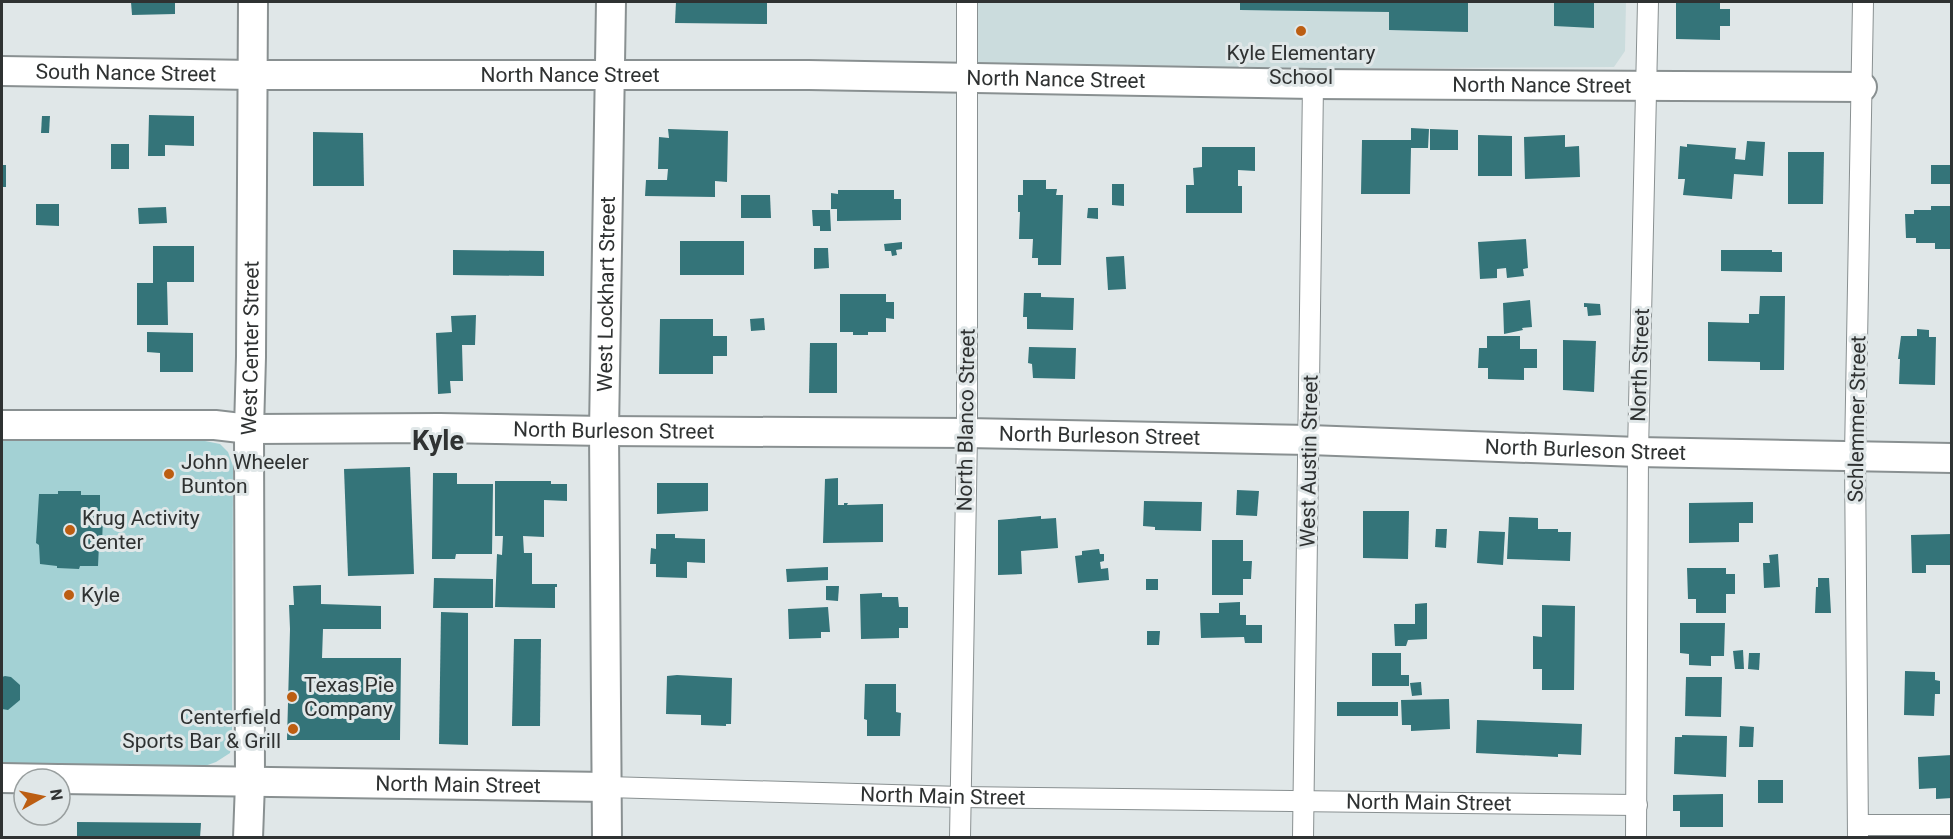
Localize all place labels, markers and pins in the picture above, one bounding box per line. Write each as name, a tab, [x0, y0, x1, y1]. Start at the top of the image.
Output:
marker: Kyle Elementary School	[1294, 24, 1308, 38]
place label: Kyle Elementary School	[1226, 41, 1376, 89]
place label: John Wheeler Bunton	[181, 450, 309, 498]
marker: John Wheeler Bunton	[162, 467, 176, 481]
place label: Krug Activity Center	[82, 506, 200, 554]
marker: Krug Activity Center	[63, 523, 77, 537]
place label: Kyle	[81, 583, 120, 607]
marker: Kyle	[62, 588, 76, 602]
place label: Texas Pie Company	[304, 673, 394, 721]
marker: Texas Pie Company	[285, 690, 299, 704]
place label: Centerfield Sports Bar & Grill	[122, 705, 281, 753]
marker: Centerfield Sports Bar & Grill	[286, 722, 300, 736]

